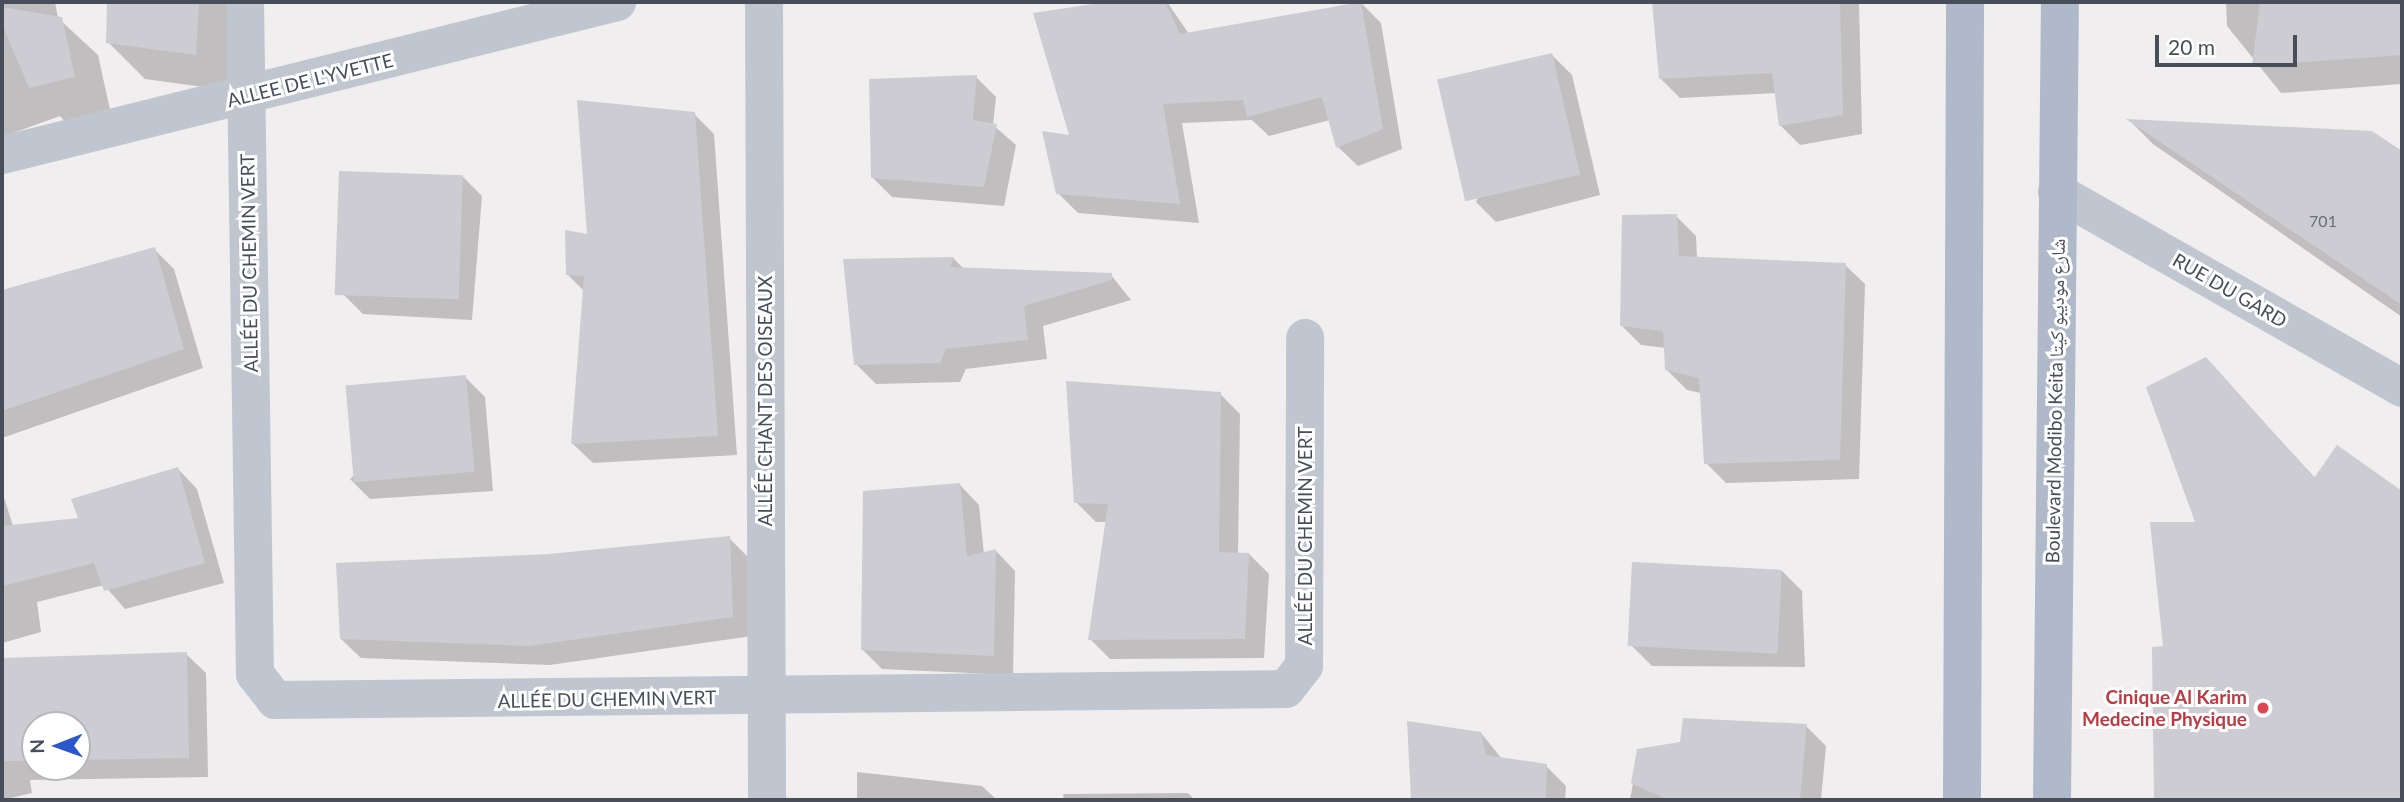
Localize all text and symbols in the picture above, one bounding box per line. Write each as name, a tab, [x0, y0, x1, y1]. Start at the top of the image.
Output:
scale bar	[2159, 21, 2301, 65]
text: 20 m	[2168, 34, 2215, 59]
street label: ALLEE DE L'YVETTE	[225, 48, 395, 112]
street label: ALLÉE DU CHEMIN VERT	[236, 153, 262, 373]
house number: 701	[2309, 211, 2337, 231]
street label: Boulevard Modibo Keita شارع موديبو كيتا	[2041, 238, 2069, 564]
street label: RUE DU GARD	[2169, 248, 2291, 332]
street label: ALLÉE CHANT DES OISEAUX	[754, 275, 776, 527]
street label: ALLÉE DU CHEMIN VERT	[1294, 426, 1316, 646]
street label: ALLÉE DU CHEMIN VERT	[497, 686, 717, 712]
place label: Cinique Al Karim Medecine Physique	[2082, 686, 2247, 730]
marker: Cinique Al Karim Medecine Physique	[2253, 698, 2273, 718]
north arrow	[21, 711, 91, 781]
text: N	[25, 739, 48, 754]

